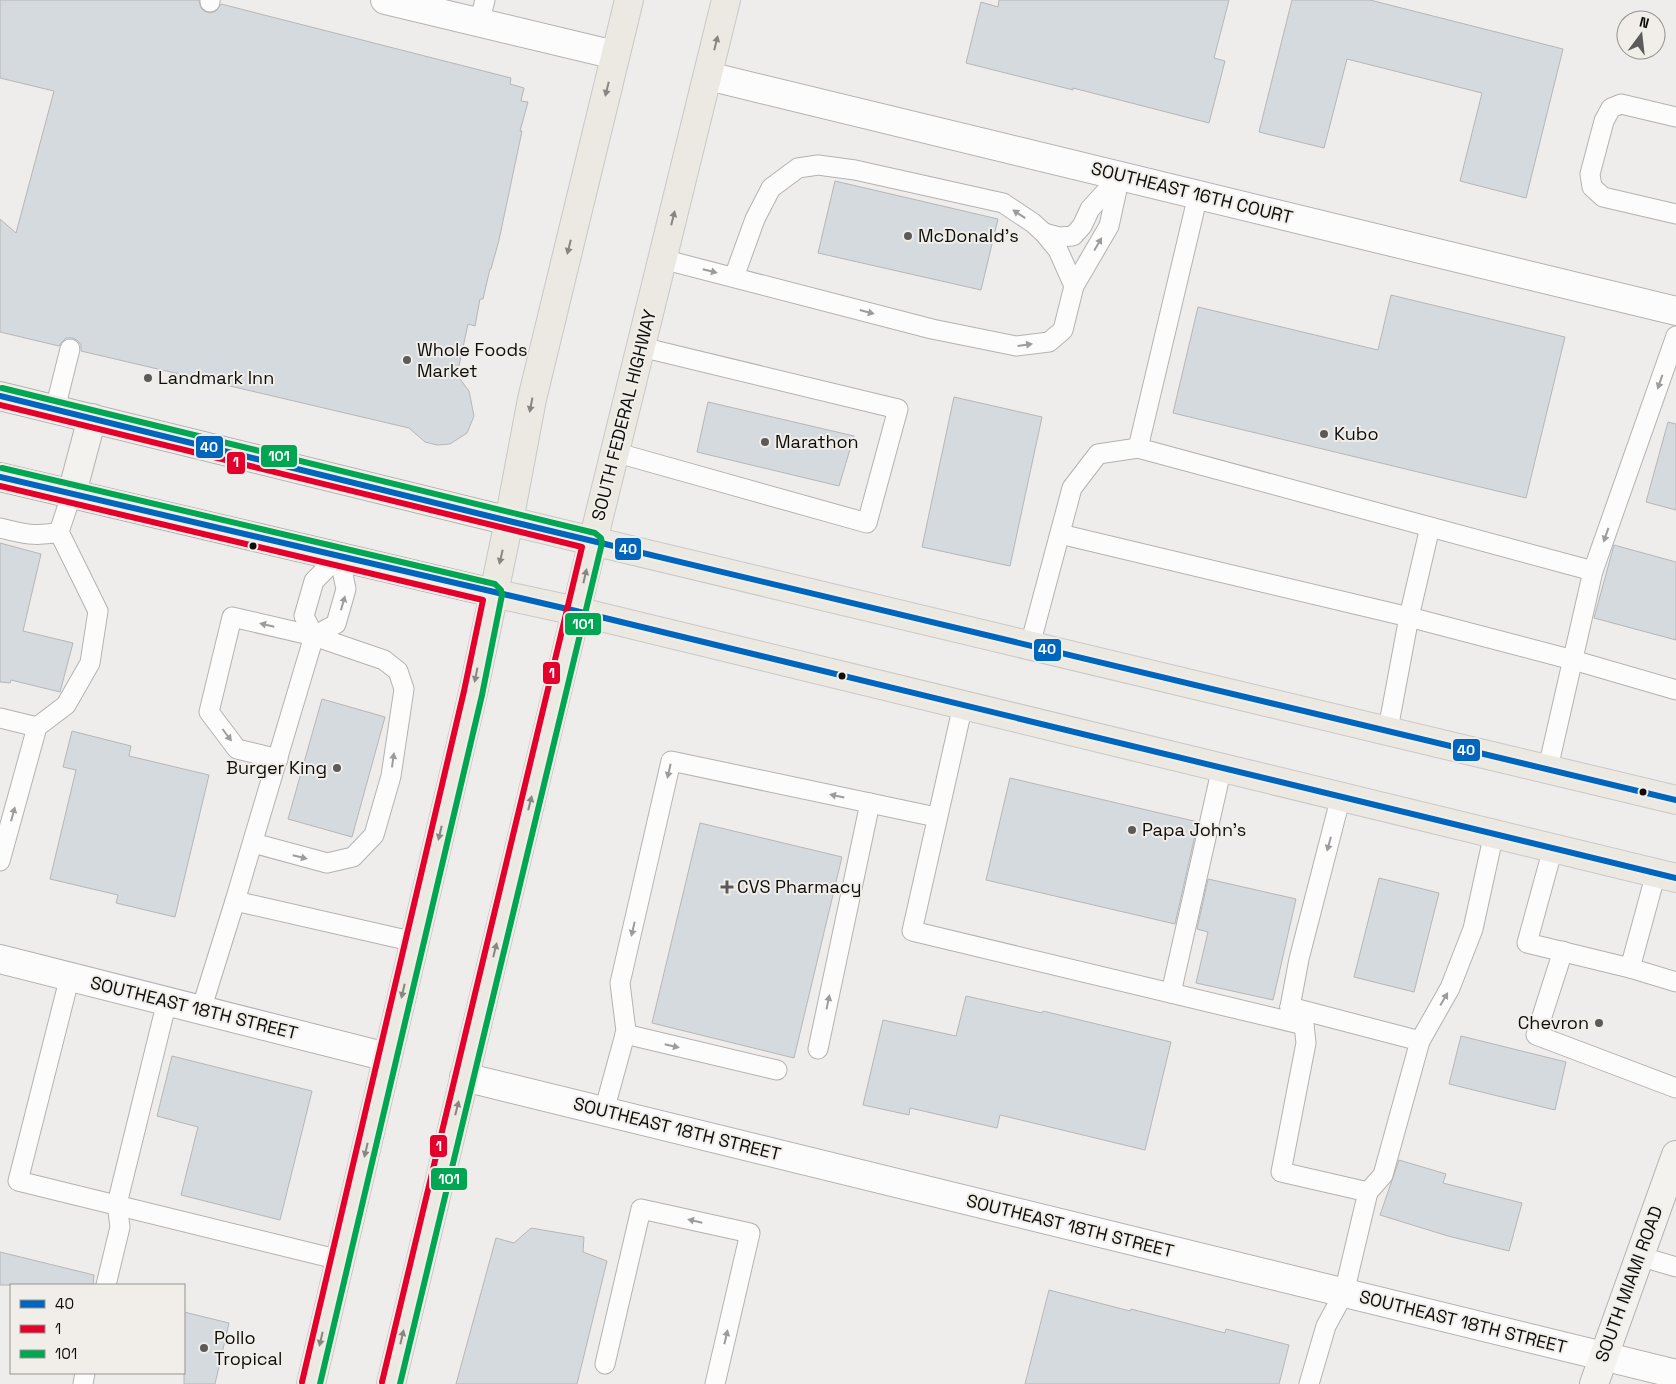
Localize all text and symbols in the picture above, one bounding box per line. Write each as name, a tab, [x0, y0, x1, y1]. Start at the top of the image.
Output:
north arrow	[1616, 10, 1666, 60]
text: N	[1637, 13, 1651, 32]
one-way arrow	[712, 36, 720, 51]
one-way arrow	[603, 82, 611, 97]
street label: SOUTHEAST 16TH COURT	[1089, 156, 1296, 229]
one-way arrow	[1013, 209, 1026, 219]
one-way arrow	[669, 210, 677, 225]
place label: McDonald's	[918, 224, 1019, 247]
marker: McDonald's	[902, 230, 914, 242]
one-way arrow	[1094, 238, 1103, 251]
one-way arrow	[565, 240, 573, 255]
one-way arrow	[702, 267, 717, 275]
street label: SOUTH FEDERAL HIGHWAY	[586, 307, 661, 523]
one-way arrow	[859, 308, 875, 316]
place label: Whole Foods Market	[417, 338, 528, 382]
one-way arrow	[1018, 341, 1034, 349]
marker: Whole Foods Market	[401, 354, 413, 366]
place label: Landmark Inn	[158, 366, 274, 389]
marker: Landmark Inn	[142, 372, 154, 384]
one-way arrow	[1656, 375, 1664, 390]
one-way arrow	[527, 398, 535, 414]
place label: Kubo	[1334, 422, 1379, 445]
marker: Kubo	[1318, 428, 1330, 440]
place label: Marathon	[775, 430, 859, 453]
line badge: 40	[195, 435, 224, 459]
marker: Marathon	[759, 436, 771, 448]
text: 40	[200, 438, 218, 456]
line badge: 101	[260, 444, 298, 468]
text: 101	[268, 447, 290, 465]
line badge: 1	[226, 451, 246, 475]
text: 1	[233, 453, 239, 471]
one-way arrow	[1601, 528, 1609, 543]
line badge: 40	[614, 537, 642, 561]
text: 40	[619, 540, 637, 558]
unlabelled marker	[248, 541, 258, 551]
one-way arrow	[497, 549, 505, 564]
one-way arrow	[581, 569, 589, 584]
one-way arrow	[339, 595, 347, 610]
line badge: 101	[564, 612, 602, 636]
text: 101	[572, 615, 594, 633]
one-way arrow	[260, 621, 275, 629]
line badge: 40	[1033, 638, 1062, 662]
text: 40	[1038, 640, 1056, 658]
line badge: 1	[542, 661, 561, 685]
text: 1	[549, 664, 555, 682]
one-way arrow	[472, 667, 480, 683]
unlabelled marker	[837, 671, 847, 681]
one-way arrow	[221, 728, 232, 741]
line badge: 40	[1452, 738, 1481, 762]
text: 40	[1457, 741, 1475, 759]
one-way arrow	[390, 752, 398, 768]
place label: Burger King	[226, 756, 327, 779]
marker: Burger King	[331, 762, 343, 774]
one-way arrow	[665, 763, 673, 778]
unlabelled marker	[1638, 787, 1648, 797]
one-way arrow	[829, 792, 845, 800]
one-way arrow	[526, 796, 534, 811]
one-way arrow	[9, 806, 17, 821]
place label: Papa John's	[1142, 818, 1246, 841]
marker: Papa John's	[1126, 824, 1138, 836]
one-way arrow	[436, 826, 444, 841]
one-way arrow	[1325, 836, 1333, 851]
one-way arrow	[292, 853, 307, 861]
place label: CVS Pharmacy	[737, 875, 861, 898]
marker: CVS Pharmacy	[721, 881, 733, 893]
one-way arrow	[628, 922, 636, 938]
one-way arrow	[491, 943, 499, 958]
street label: SOUTHEAST 18TH STREET	[88, 971, 301, 1045]
one-way arrow	[399, 984, 407, 999]
one-way arrow	[1440, 991, 1448, 1006]
one-way arrow	[824, 994, 832, 1009]
place label: Chevron	[1518, 1011, 1589, 1034]
marker: Chevron	[1593, 1017, 1605, 1029]
one-way arrow	[665, 1042, 680, 1050]
street label: SOUTHEAST 18TH STREET	[571, 1092, 784, 1166]
one-way arrow	[453, 1101, 461, 1116]
line badge: 1	[429, 1134, 448, 1158]
text: 1	[436, 1137, 442, 1155]
one-way arrow	[362, 1142, 370, 1157]
line badge: 101	[430, 1167, 468, 1191]
text: 101	[438, 1170, 460, 1188]
street label: SOUTHEAST 18TH STREET	[964, 1189, 1177, 1263]
street label: SOUTH MIAMI ROAD	[1590, 1203, 1667, 1365]
one-way arrow	[688, 1217, 703, 1225]
legend	[10, 1284, 185, 1374]
street label: SOUTHEAST 18TH STREET	[1357, 1285, 1570, 1359]
text: 40	[55, 1294, 74, 1313]
text: 1	[55, 1319, 61, 1338]
place label: Pollo Tropical	[214, 1326, 282, 1370]
one-way arrow	[398, 1329, 406, 1344]
one-way arrow	[722, 1329, 730, 1344]
one-way arrow	[317, 1332, 325, 1347]
marker: Pollo Tropical	[198, 1342, 210, 1354]
text: 101	[55, 1344, 77, 1363]

